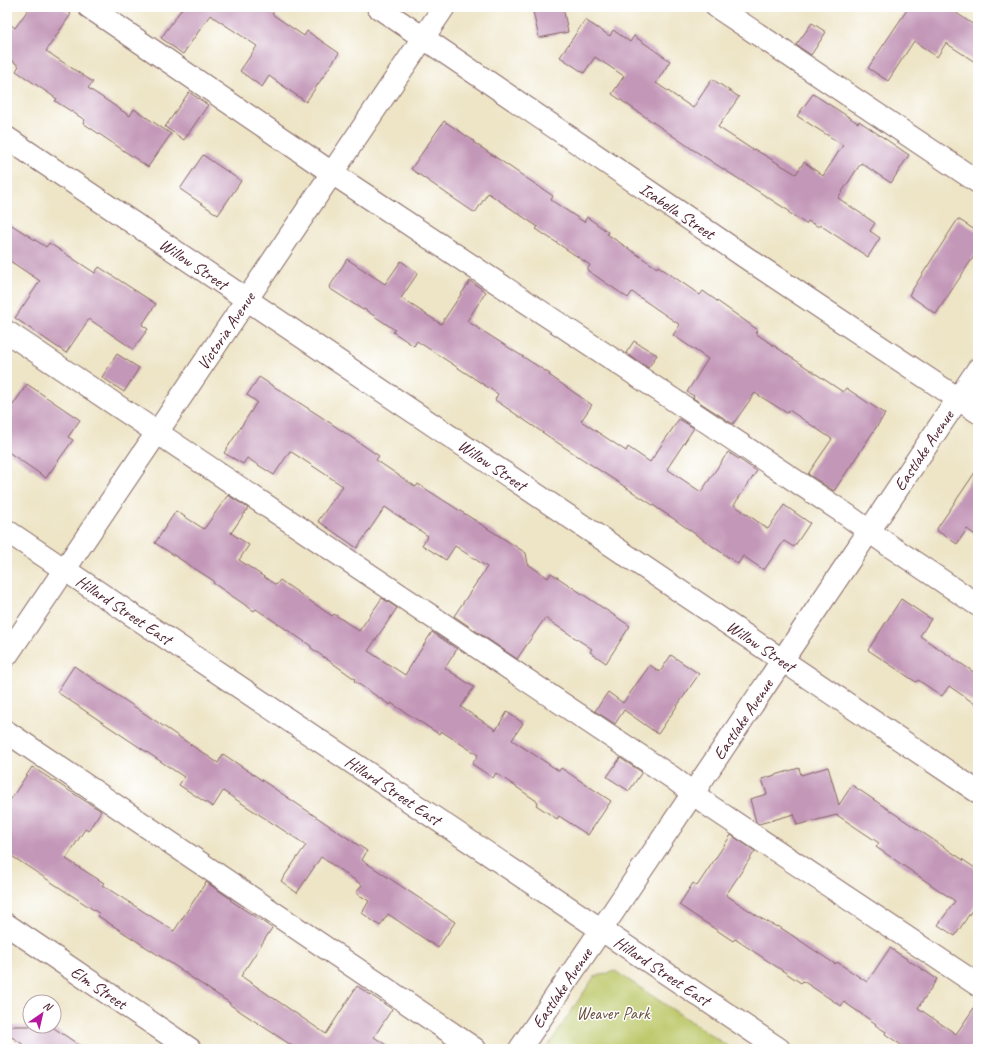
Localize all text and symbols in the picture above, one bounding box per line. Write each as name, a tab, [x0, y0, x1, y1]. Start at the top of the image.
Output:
street label: Isabella Street	[636, 178, 721, 245]
street label: Willow Street	[156, 233, 234, 295]
street label: Victoria Avenue	[192, 287, 260, 374]
street label: Eastlake Avenue	[889, 405, 959, 495]
street label: Willow Street	[454, 434, 532, 497]
street label: Hillard Street East	[72, 570, 178, 650]
street label: Willow Street	[723, 615, 801, 678]
street label: Eastlake Avenue	[708, 674, 778, 763]
street label: Hillard Street East	[341, 751, 447, 831]
street label: Hillard Street East	[610, 931, 716, 1012]
street label: Eastlake Avenue	[527, 942, 597, 1032]
street label: Elm Street	[67, 961, 133, 1015]
north arrow	[22, 994, 62, 1034]
text: N	[41, 998, 56, 1015]
park label: Weaver Park	[576, 1003, 651, 1024]

